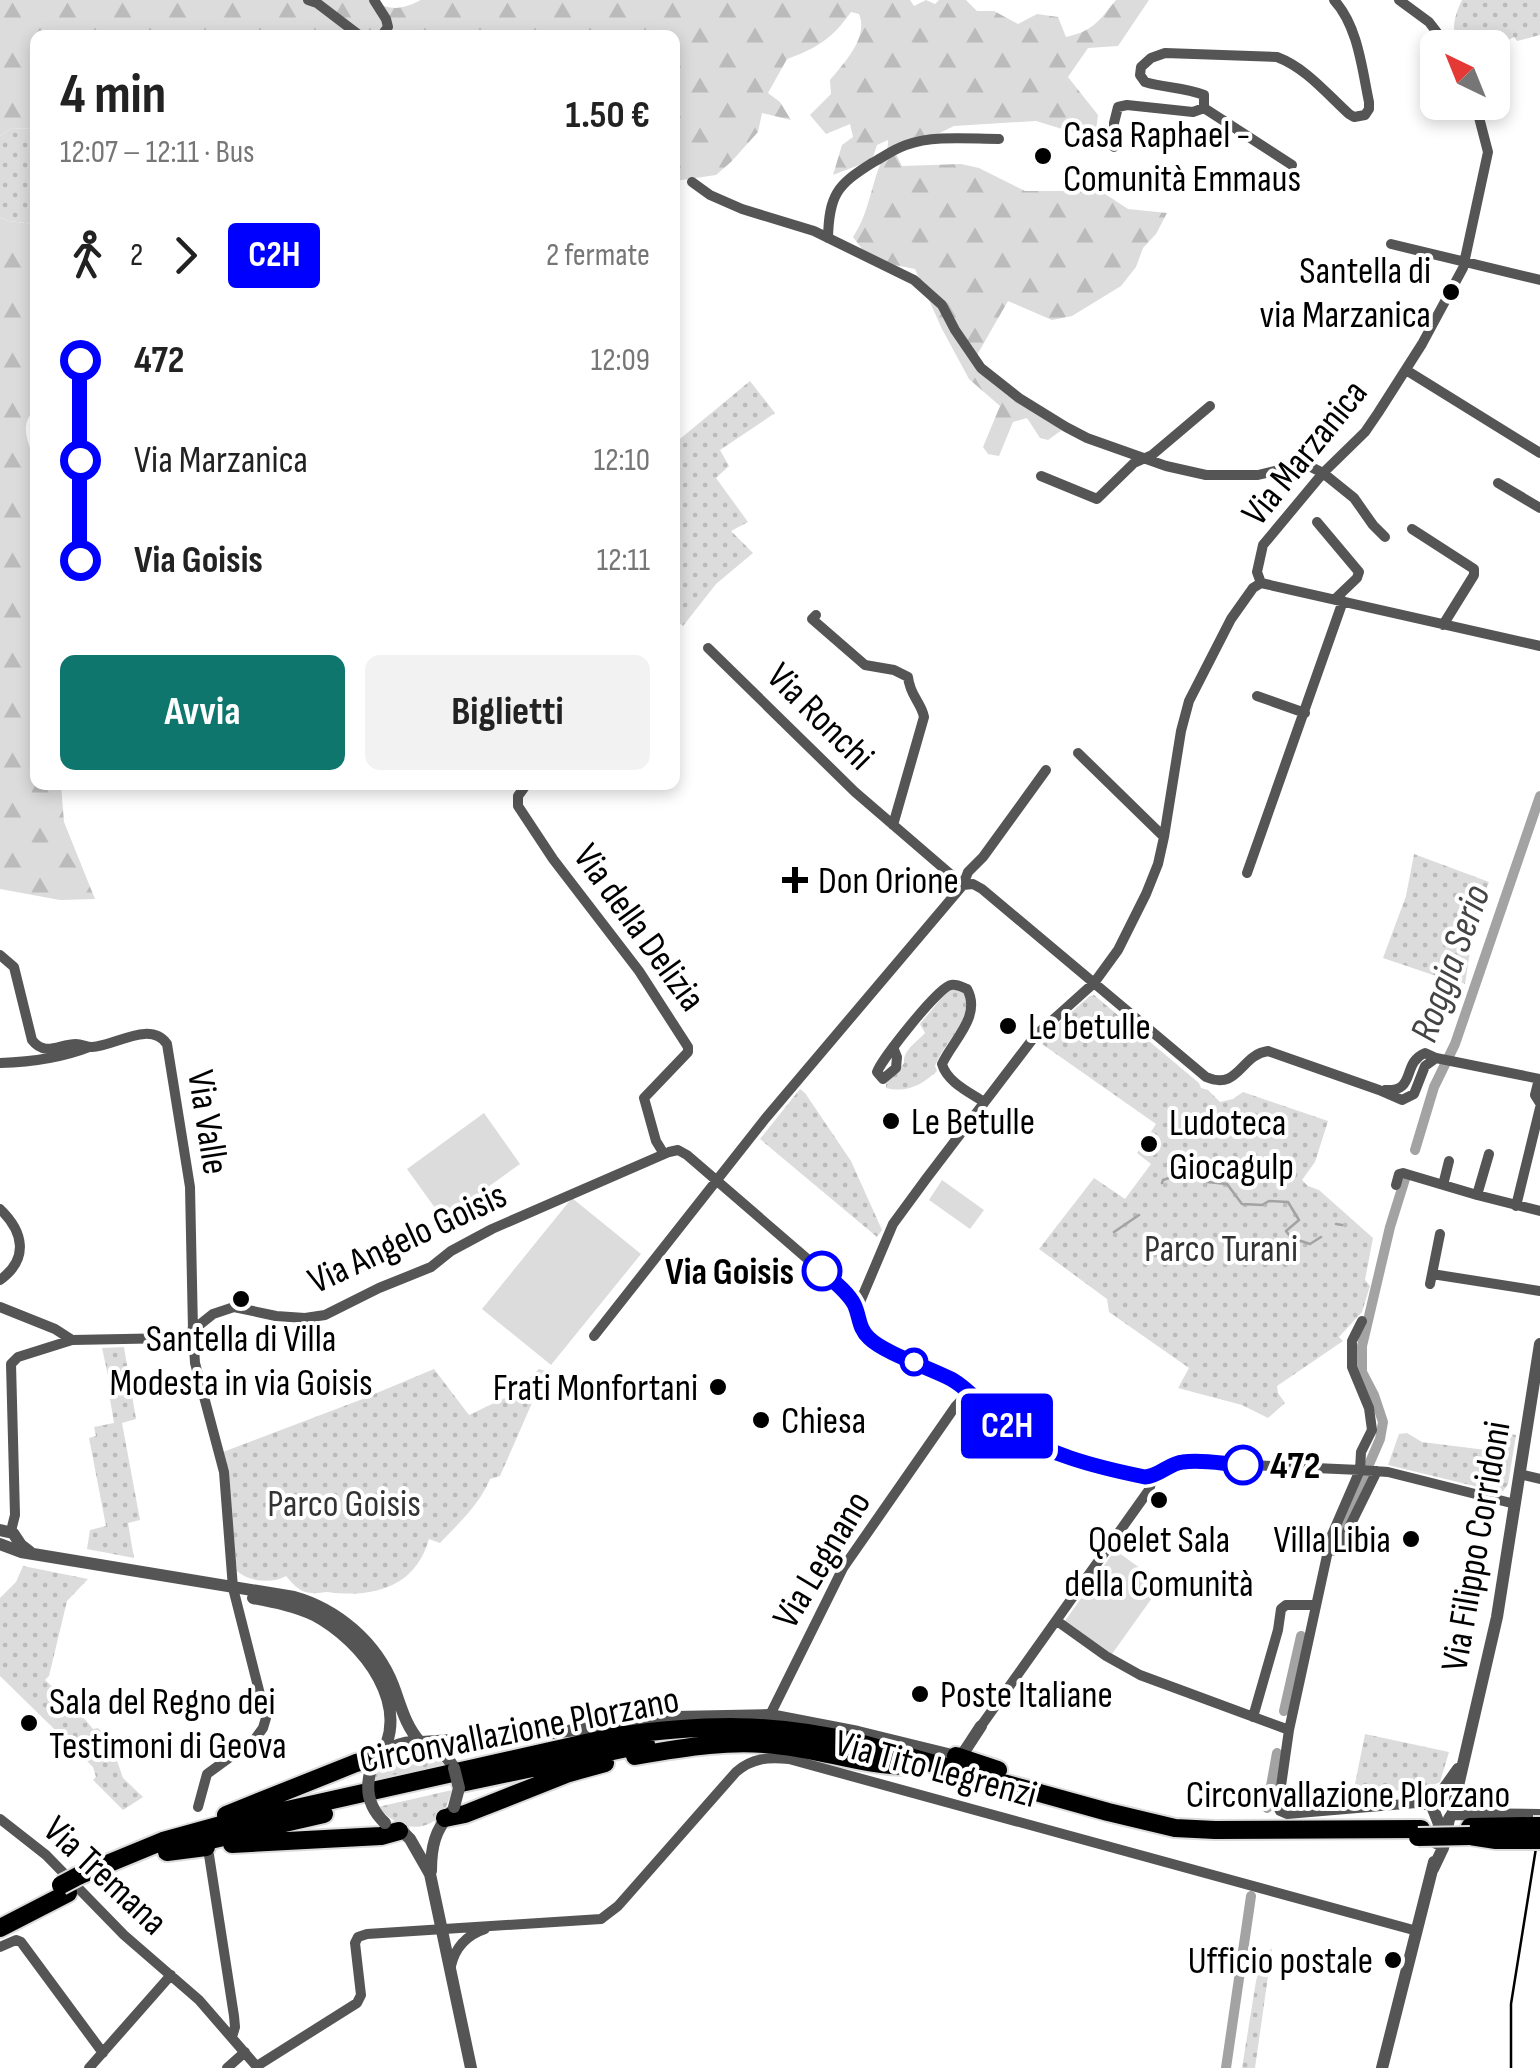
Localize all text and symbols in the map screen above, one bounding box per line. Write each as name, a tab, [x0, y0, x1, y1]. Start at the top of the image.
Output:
north arrow	[1420, 30, 1510, 120]
map controls	[1420, 30, 1510, 120]
text: 4 min	[60, 62, 166, 129]
text: 1.50 €	[565, 93, 650, 138]
place label: Casa Raphael - Comunità Emmaus	[1063, 113, 1301, 202]
text: 12:07 – 12:11 · Bus	[60, 133, 255, 172]
marker: Casa Raphael - Comunità Emmaus	[1032, 145, 1054, 167]
icon: walk	[60, 228, 115, 283]
icon: forward	[158, 228, 213, 283]
text: C2H	[248, 234, 300, 277]
text: 2	[130, 236, 143, 275]
text: 2 fermate	[546, 236, 650, 275]
place label: Santella di via Marzanica	[1259, 249, 1431, 338]
marker: Santella di via Marzanica	[1440, 281, 1462, 303]
text: 472	[134, 338, 184, 383]
text: 12:09	[591, 341, 650, 380]
street label: Via Marzanica	[1233, 371, 1377, 535]
text: Via Marzanica	[134, 438, 308, 483]
text: 12:10	[594, 441, 650, 480]
text: Via Goisis	[134, 538, 263, 583]
text: 12:11	[597, 541, 650, 580]
street label: Via Ronchi	[757, 654, 883, 780]
button: Avvia	[60, 655, 345, 770]
button: Biglietti	[365, 655, 650, 770]
street label: Via della Delizia	[563, 836, 714, 1020]
place label: Don Orione	[818, 859, 959, 904]
marker: Don Orione	[782, 867, 808, 893]
water label: Roggia Serio	[1400, 879, 1501, 1049]
place label: Le betulle	[1028, 1005, 1151, 1050]
marker: Le betulle	[997, 1015, 1019, 1037]
street label: Via Valle	[177, 1067, 238, 1178]
place label: Le Betulle	[911, 1100, 1035, 1145]
place label: Ludoteca Giocagulp	[1169, 1101, 1294, 1190]
marker: Le Betulle	[880, 1110, 902, 1132]
marker: Ludoteca Giocagulp	[1138, 1133, 1160, 1155]
street label: Via Angelo Goisis	[301, 1173, 514, 1304]
park label: Parco Turani	[1144, 1227, 1298, 1272]
place label: Via Goisis	[665, 1250, 794, 1295]
marker: Via Goisis	[803, 1252, 841, 1290]
marker: Santella di Villa Modesta in via Goisis	[230, 1288, 252, 1310]
place label: Santella di Villa Modesta in via Goisis	[109, 1317, 373, 1406]
unlabelled marker	[901, 1349, 927, 1375]
place label: Frati Monfortani	[493, 1366, 698, 1411]
marker: Frati Monfortani	[707, 1376, 729, 1398]
line badge: C2H	[950, 1394, 1064, 1458]
place label: Chiesa	[781, 1399, 866, 1444]
text: C2H	[981, 1405, 1033, 1448]
marker: Chiesa	[750, 1409, 772, 1431]
street label: Via Filippo Corridoni	[1432, 1418, 1521, 1675]
place label: 472	[1270, 1444, 1320, 1489]
marker: 472	[1224, 1446, 1262, 1484]
park label: Parco Goisis	[267, 1482, 421, 1527]
street label: Via Legnano	[764, 1483, 881, 1636]
marker: Qoelet Sala della Comunità	[1148, 1489, 1170, 1511]
place label: Qoelet Sala della Comunità	[1064, 1518, 1254, 1607]
place label: Villa Libia	[1273, 1518, 1391, 1563]
marker: Villa Libia	[1400, 1528, 1422, 1550]
place label: Poste Italiane	[940, 1673, 1113, 1718]
street label: Circonvallazione Plorzano	[356, 1677, 683, 1784]
place label: Sala del Regno dei Testimoni di Geova	[49, 1680, 287, 1769]
marker: Poste Italiane	[909, 1683, 931, 1705]
marker: Sala del Regno dei Testimoni di Geova	[18, 1712, 40, 1734]
street label: Via Tito Legrenzi	[830, 1721, 1041, 1818]
street label: Circonvallazione Plorzano	[1186, 1773, 1510, 1818]
street label: Via Tremana	[34, 1807, 176, 1945]
place label: Ufficio postale	[1188, 1939, 1373, 1984]
marker: Ufficio postale	[1382, 1949, 1404, 1971]

